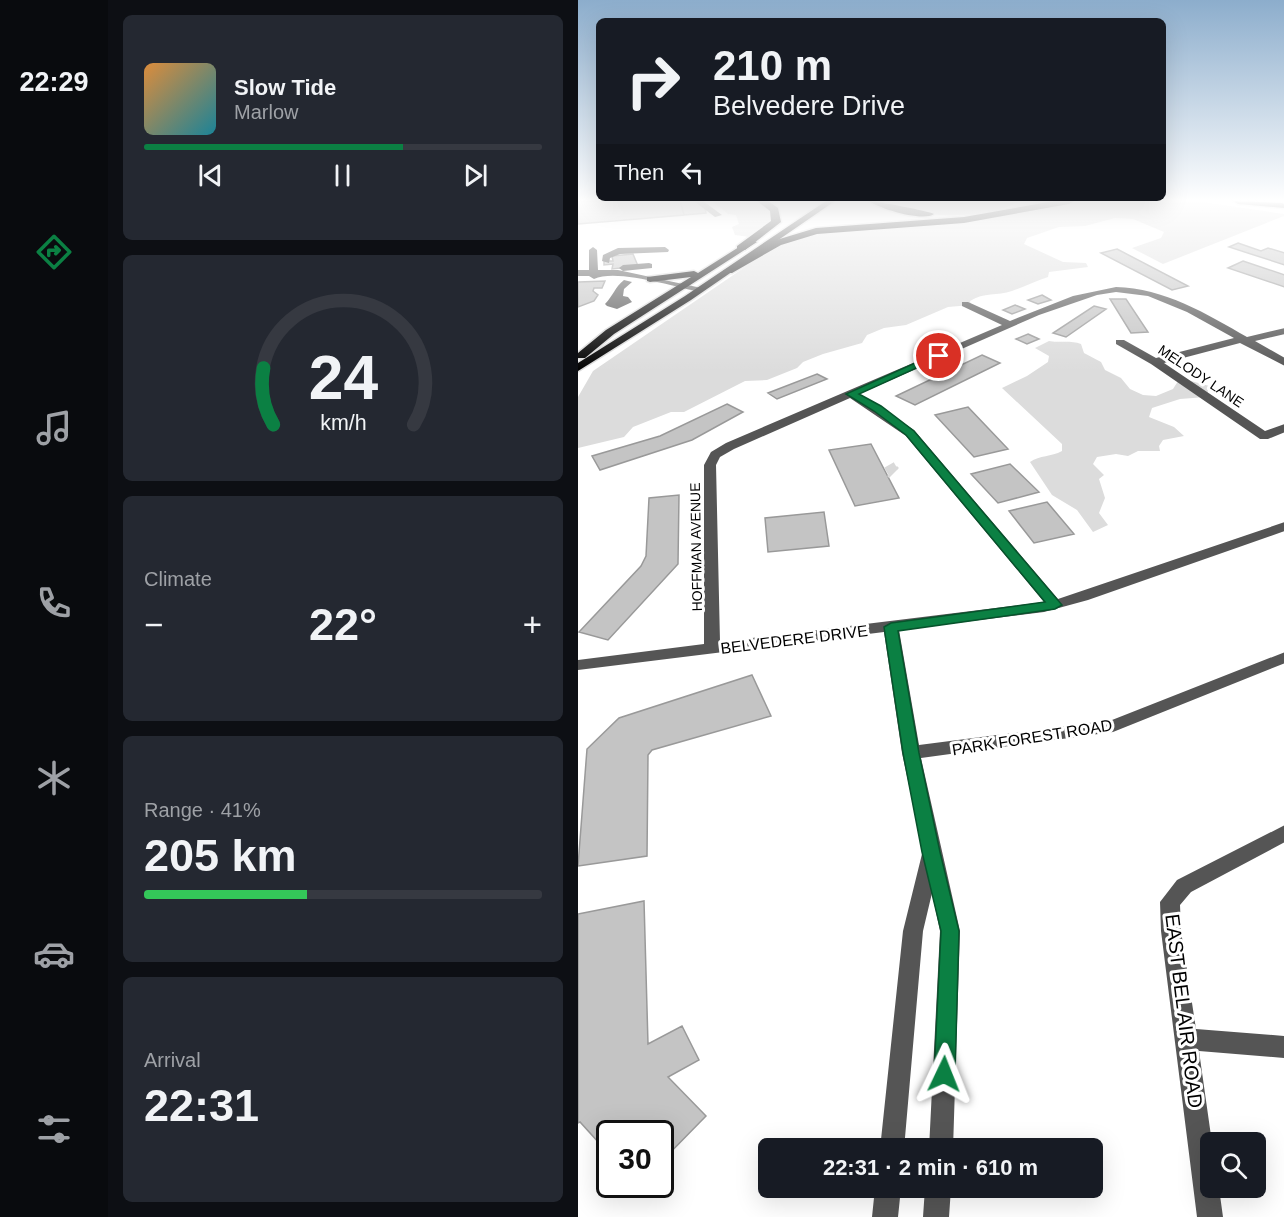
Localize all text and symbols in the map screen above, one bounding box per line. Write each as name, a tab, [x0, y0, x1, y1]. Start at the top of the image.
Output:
icon: right	[614, 42, 692, 120]
text: 210 m	[713, 42, 832, 89]
text: 22:29	[19, 67, 89, 97]
text: Slow Tide	[234, 75, 336, 100]
text: Belvedere Drive	[713, 91, 905, 121]
text: Marlow	[234, 101, 298, 123]
icon: left	[676, 156, 709, 189]
icon: previous	[194, 159, 227, 192]
icon: pause	[326, 159, 359, 192]
icon: next	[459, 159, 492, 192]
text: Then	[614, 160, 664, 185]
icon: directions	[33, 231, 75, 273]
pin	[913, 330, 964, 381]
icon: arrive	[922, 339, 955, 372]
street label: MELODY LANE	[1155, 342, 1247, 410]
text: 24	[308, 343, 378, 412]
icon: music	[33, 407, 75, 449]
text: km/h	[320, 412, 366, 436]
street label: HOFFMAN AVENUE	[687, 482, 705, 612]
text: Climate	[144, 568, 212, 590]
icon: phone	[33, 582, 75, 624]
text: 22°	[309, 599, 377, 650]
text: −	[144, 606, 163, 643]
text: +	[523, 606, 542, 643]
street label: BELVEDERE DRIVE	[719, 622, 869, 657]
street label: PARK FOREST ROAD	[951, 716, 1113, 759]
icon: climate	[33, 757, 75, 799]
text: Range · 41%	[144, 799, 261, 821]
text: 205 km	[144, 830, 297, 881]
street label: EAST BEL AIR ROAD	[1161, 913, 1207, 1109]
icon: car	[33, 933, 75, 975]
position arrow	[912, 1042, 976, 1106]
text: Arrival	[144, 1049, 201, 1071]
text: 22:31	[144, 1080, 259, 1131]
icon: filters	[33, 1108, 75, 1150]
speed limit sign: 30	[596, 1120, 674, 1198]
map controls	[1200, 1132, 1266, 1198]
button: search	[1200, 1132, 1266, 1198]
text: 22:31 · 2 min · 610 m	[823, 1155, 1038, 1180]

